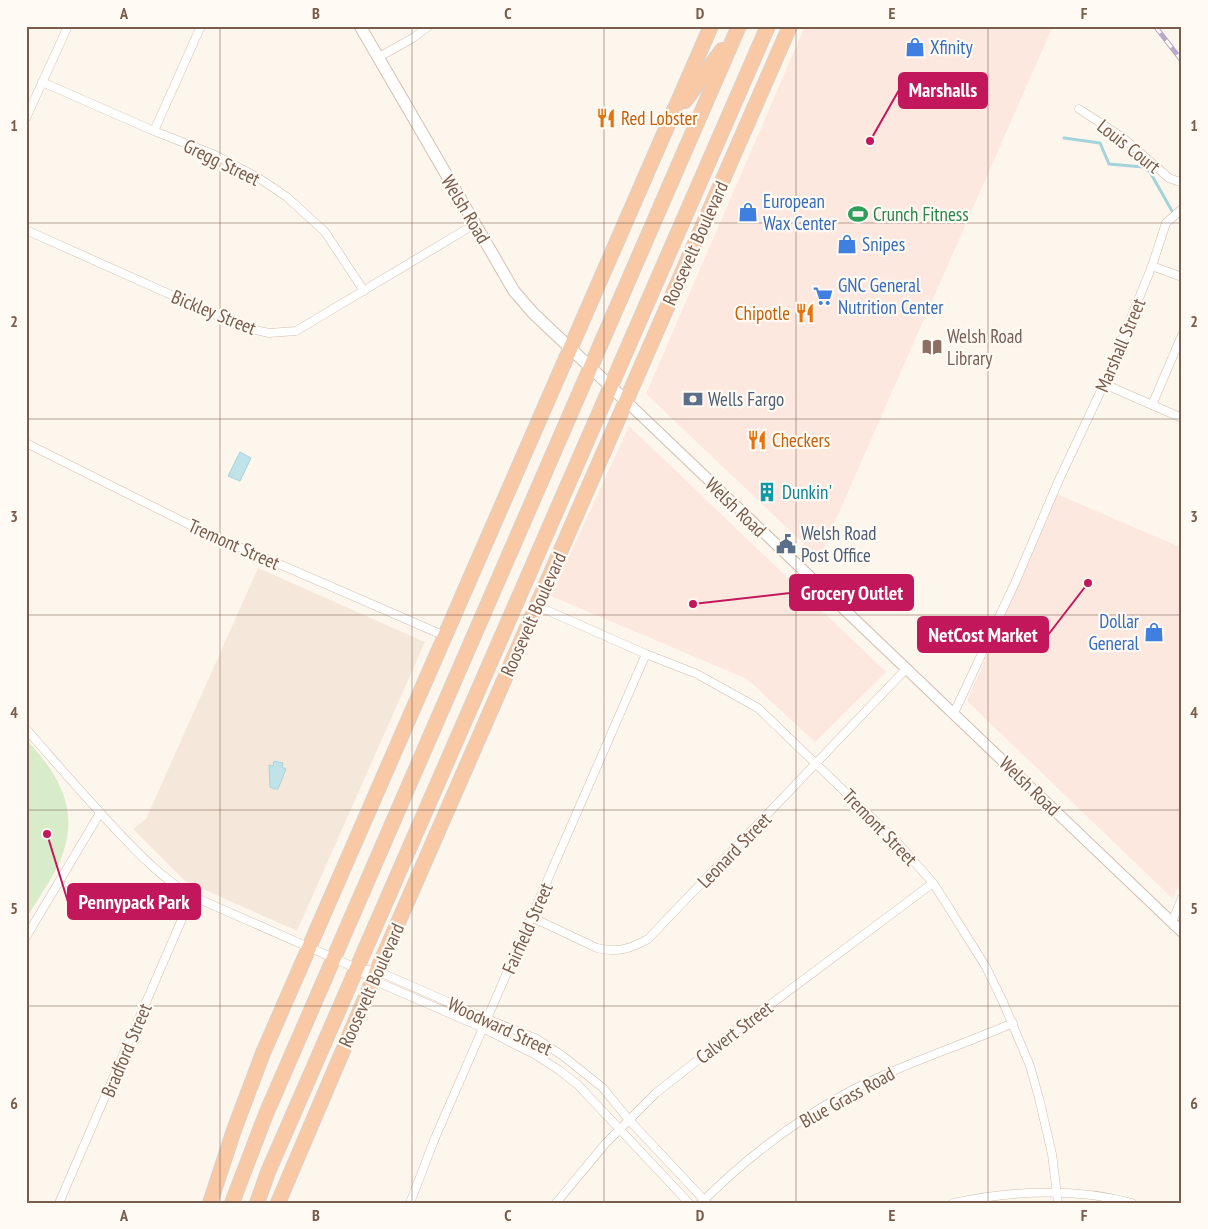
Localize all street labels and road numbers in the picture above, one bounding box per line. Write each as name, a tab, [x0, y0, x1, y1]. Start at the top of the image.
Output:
street label: Louis Court	[1093, 114, 1166, 179]
street label: Gregg Street	[180, 133, 265, 191]
street label: Welsh Road	[436, 170, 496, 248]
street label: Roosevelt Boulevard	[657, 177, 733, 309]
street label: Bickley Street	[168, 284, 261, 340]
street label: Marshall Street	[1090, 294, 1151, 395]
street label: Welsh Road	[700, 472, 772, 542]
street label: Tremont Street	[185, 513, 284, 575]
street label: Roosevelt Boulevard	[495, 548, 571, 680]
street label: Welsh Road	[994, 751, 1066, 821]
street label: Tremont Street	[838, 784, 923, 871]
street label: Leonard Street	[692, 807, 776, 893]
street label: Fairfield Street	[496, 878, 558, 977]
street label: Roosevelt Boulevard	[333, 919, 409, 1051]
street label: Woodward Street	[444, 991, 557, 1061]
street label: Calvert Street	[691, 995, 778, 1069]
street label: Bradford Street	[95, 999, 157, 1101]
street label: Blue Grass Road	[795, 1061, 899, 1133]

